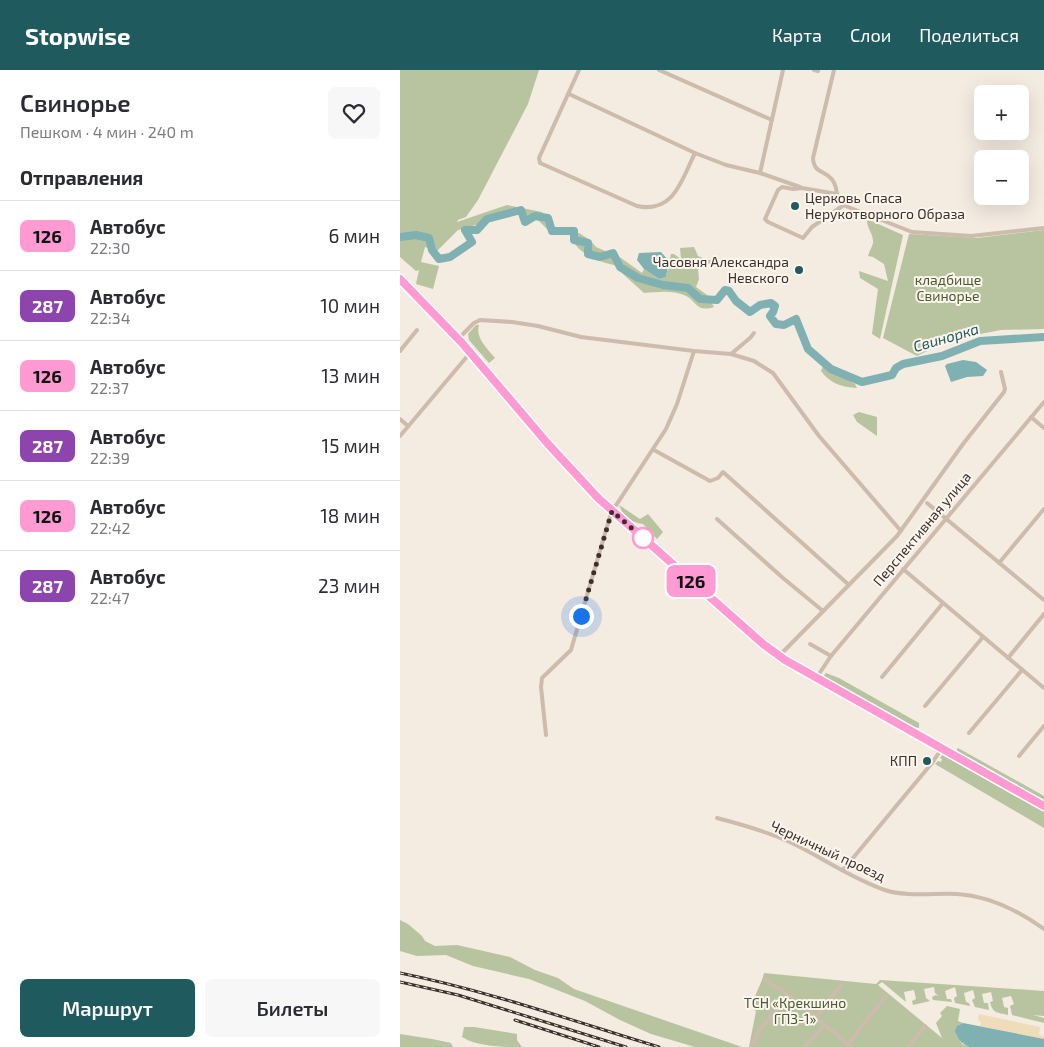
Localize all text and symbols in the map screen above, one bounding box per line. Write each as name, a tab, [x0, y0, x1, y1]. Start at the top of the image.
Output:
text: Stopwise	[25, 21, 131, 50]
text: Карта	[772, 24, 822, 46]
text: Слои	[850, 24, 891, 46]
text: Поделиться	[919, 24, 1019, 46]
map controls	[974, 85, 1029, 205]
button: +	[974, 85, 1029, 140]
button: heart	[328, 87, 380, 139]
text: Свинорье	[20, 88, 130, 117]
text: Пешком · 4 мин · 240 m	[20, 122, 194, 141]
button: −	[974, 150, 1029, 205]
text: Отправления	[20, 166, 143, 189]
place label: Церковь Спаса Нерукотворного Образа	[805, 189, 965, 222]
marker: Церковь Спаса Нерукотворного Образа	[789, 200, 801, 212]
text: Автобус	[90, 215, 166, 238]
text: 6 мин	[328, 224, 380, 247]
text: 126	[33, 225, 62, 247]
text: 22:30	[90, 238, 130, 257]
place label: Часовня Александра Невского	[653, 253, 789, 286]
marker: Часовня Александра Невского	[793, 264, 805, 276]
park label: кладбище Свинорье	[915, 271, 981, 304]
text: Автобус	[90, 285, 166, 308]
text: 10 мин	[320, 294, 380, 317]
text: 287	[32, 295, 63, 317]
text: 22:34	[90, 308, 131, 327]
water label: Свинорка	[911, 319, 981, 355]
text: Автобус	[90, 355, 166, 378]
text: 13 мин	[321, 364, 380, 387]
text: 126	[33, 365, 62, 387]
text: 22:37	[90, 378, 129, 397]
text: Автобус	[90, 425, 166, 448]
text: 15 мин	[322, 434, 380, 457]
text: 287	[32, 435, 63, 457]
text: 22:39	[90, 448, 130, 467]
street label: Перспективная улица	[869, 468, 974, 589]
text: Автобус	[90, 495, 166, 518]
text: 18 мин	[320, 504, 380, 527]
text: 126	[33, 505, 62, 527]
text: 22:42	[90, 518, 131, 537]
unlabelled marker	[632, 527, 654, 549]
text: Автобус	[90, 565, 166, 588]
line badge: 126	[662, 565, 720, 597]
text: 126	[677, 570, 705, 592]
text: 23 мин	[318, 574, 380, 597]
text: 287	[32, 575, 63, 597]
text: 22:47	[90, 588, 130, 607]
your location	[569, 604, 594, 629]
place label: КПП	[890, 752, 917, 769]
marker: КПП	[921, 755, 933, 767]
street label: Черничный проезд	[768, 816, 888, 885]
button: Маршрут	[20, 979, 195, 1037]
button: Билеты	[205, 979, 380, 1037]
park label: ТСН «Крекшино ГПЗ-1»	[744, 994, 846, 1027]

